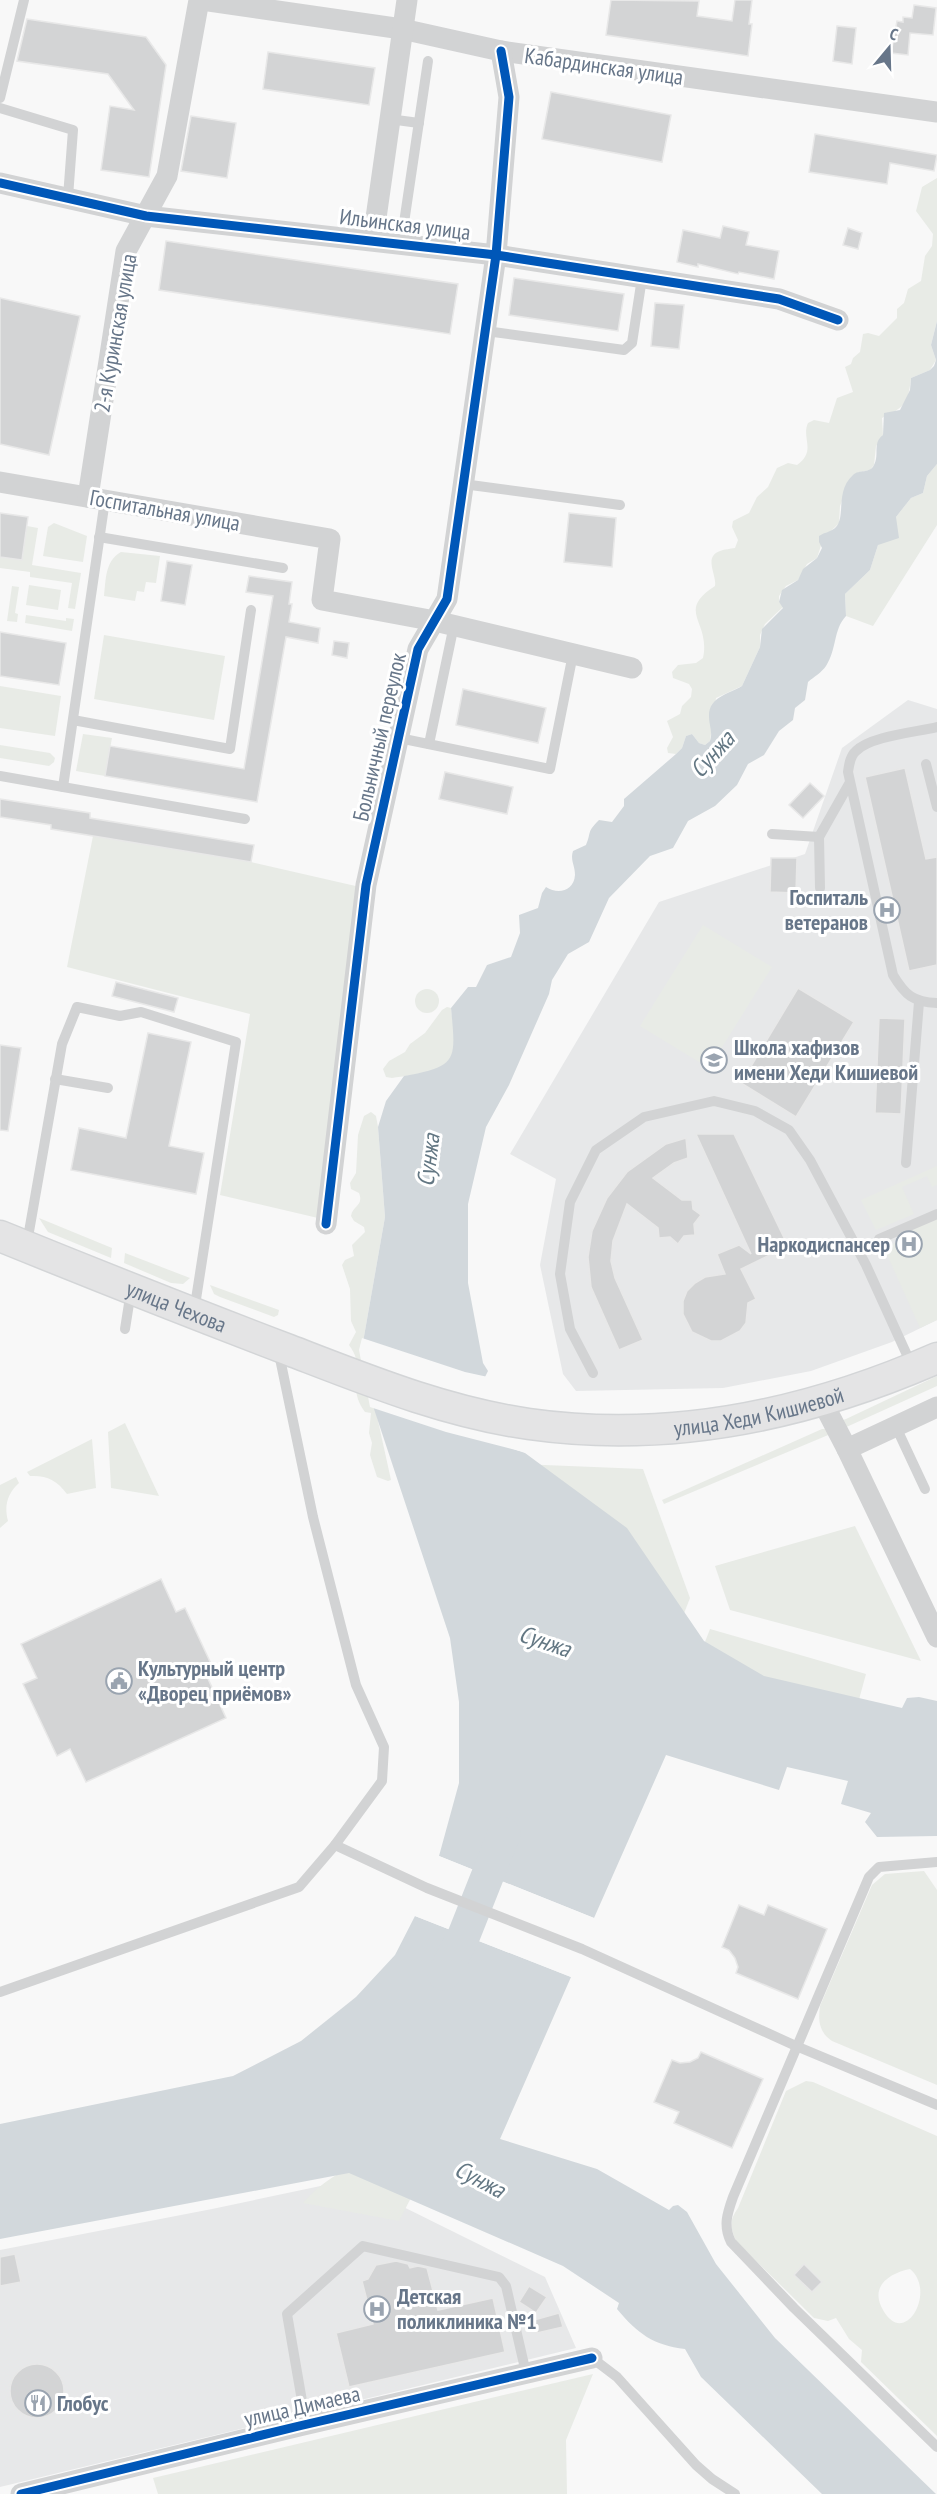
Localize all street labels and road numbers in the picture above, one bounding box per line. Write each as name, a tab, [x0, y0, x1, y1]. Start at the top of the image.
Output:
street label: Кабардинская улица	[523, 41, 685, 91]
street label: Ильинская улица	[338, 202, 472, 246]
street label: 2-я Куринская улица	[87, 251, 143, 415]
street label: Госпитальная улица	[88, 483, 242, 537]
street label: Больничный переулок	[346, 650, 412, 824]
street label: улица Чехова	[122, 1274, 230, 1339]
street label: улица Хеди Кишиевой	[673, 1380, 847, 1442]
street label: улица Димаева	[241, 2379, 363, 2433]

